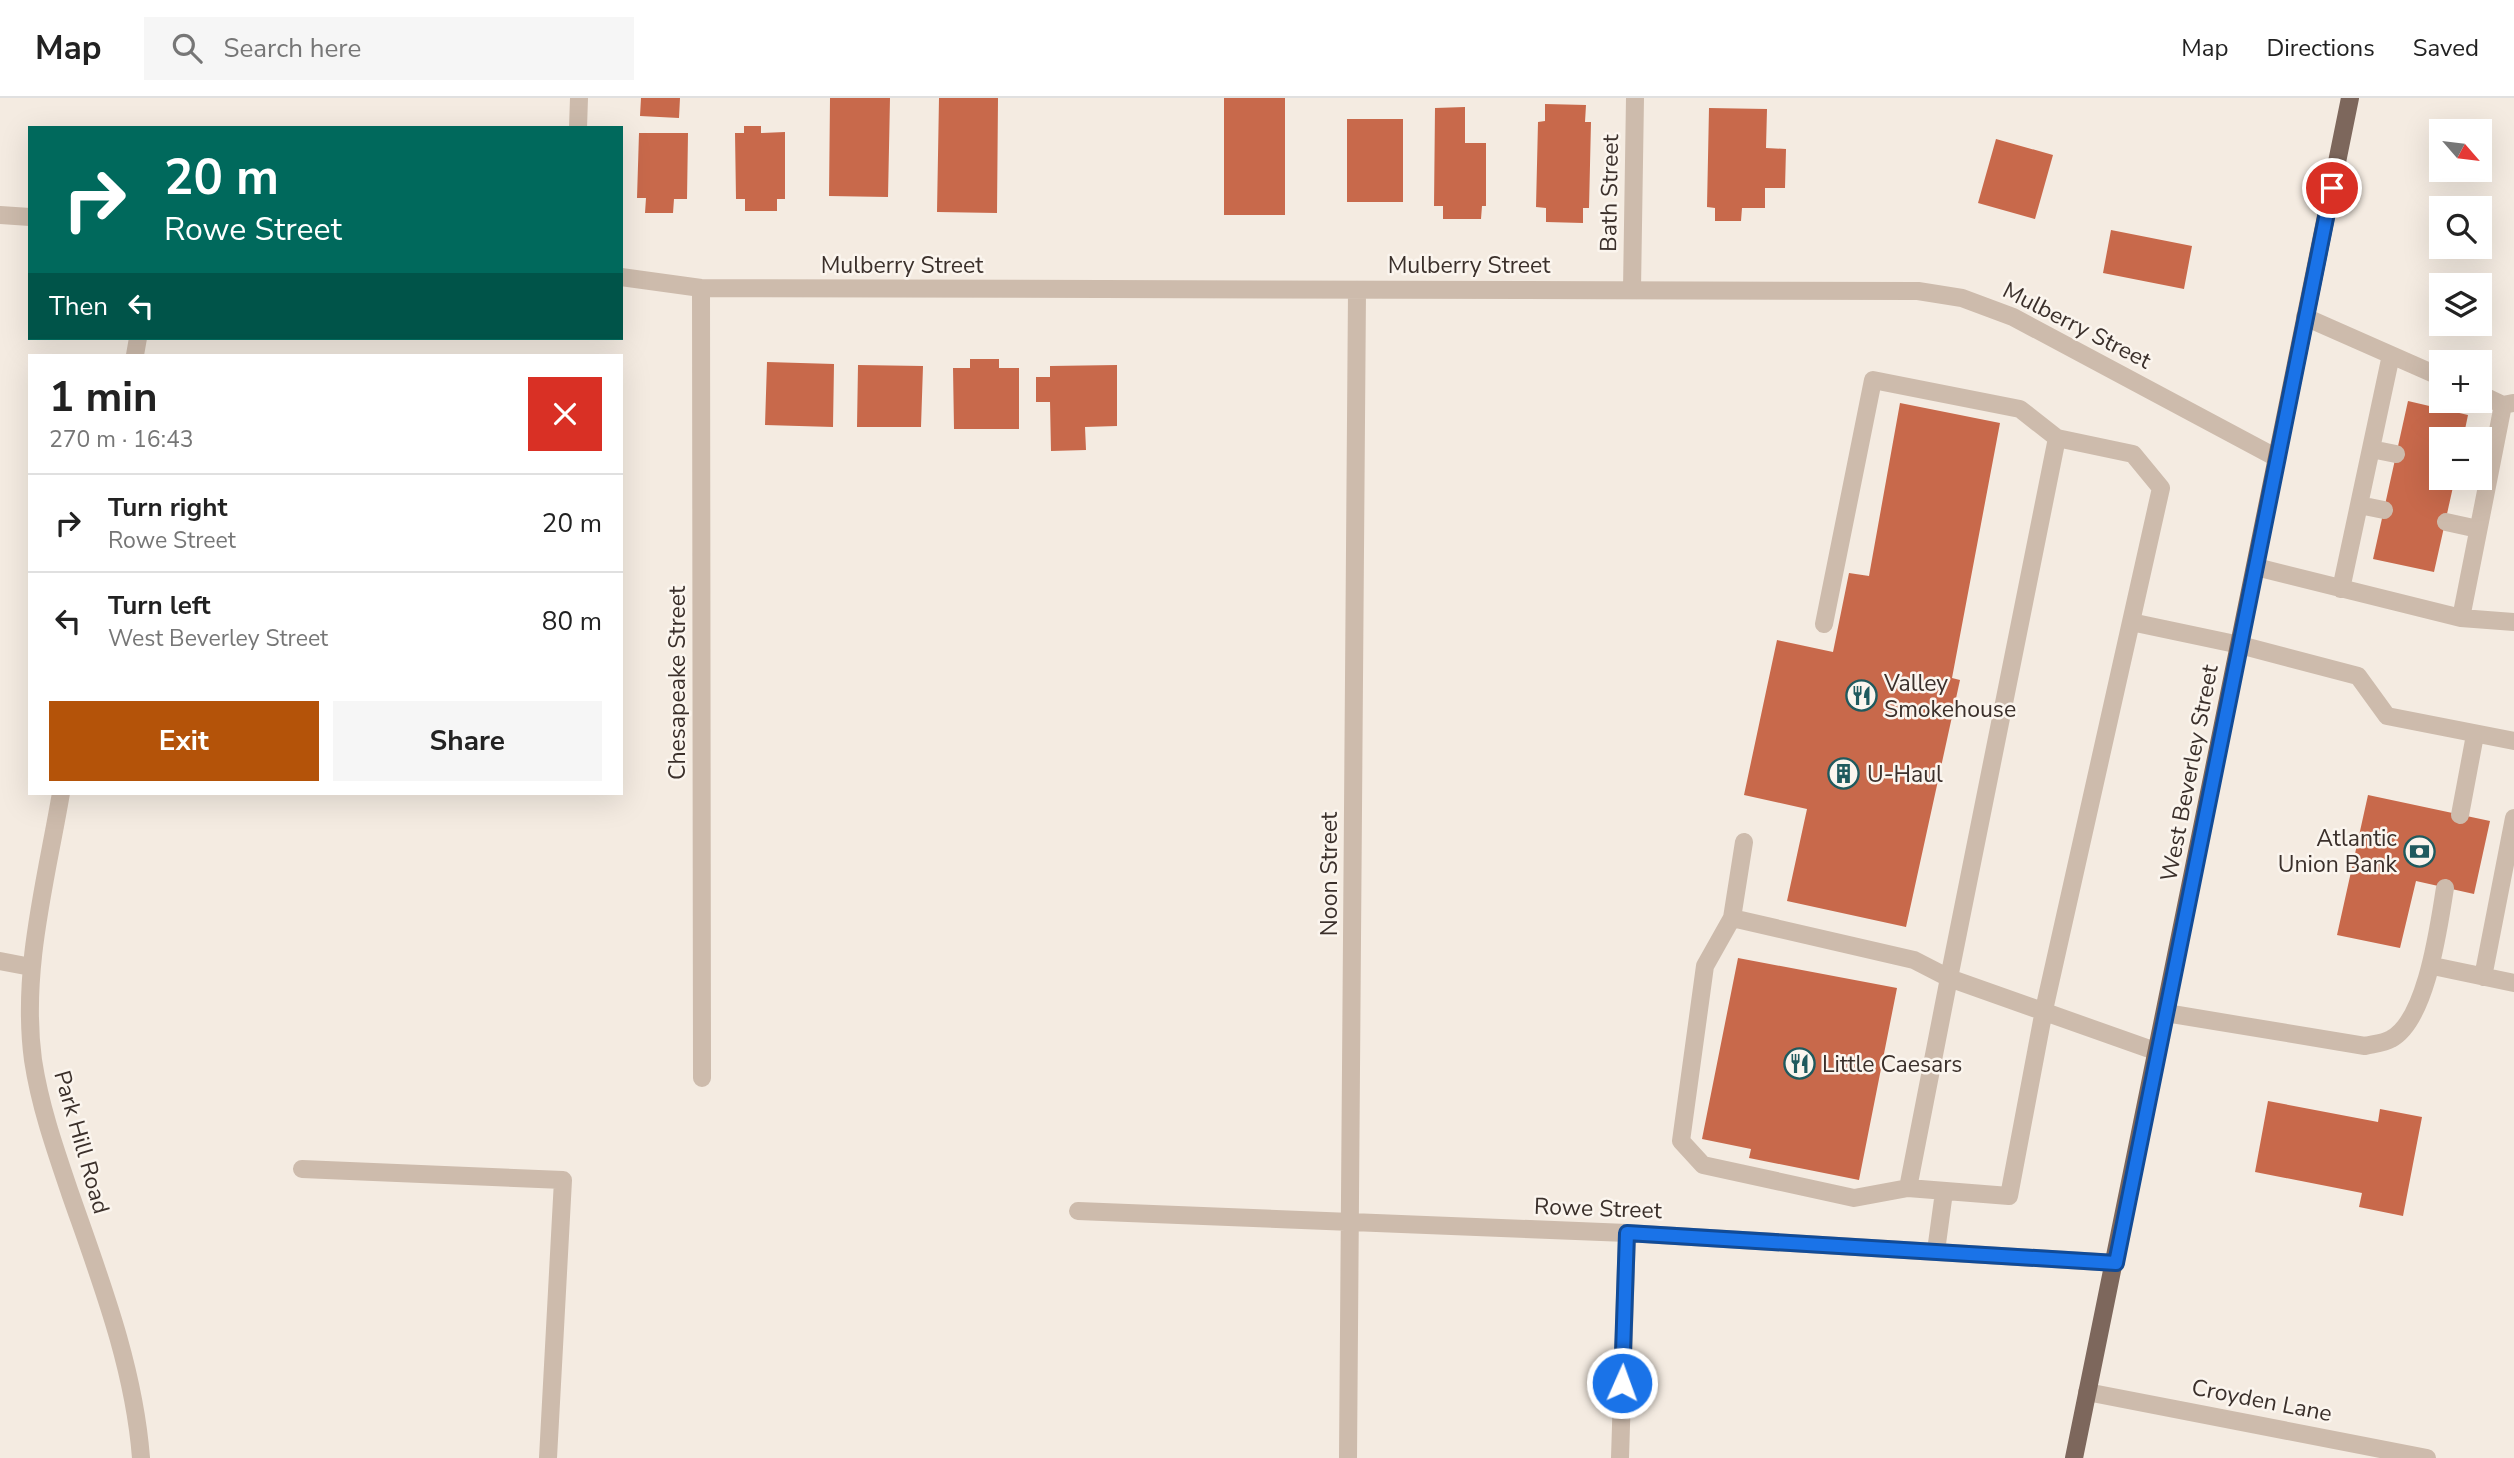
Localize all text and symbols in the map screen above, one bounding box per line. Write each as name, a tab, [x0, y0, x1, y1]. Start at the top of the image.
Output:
search box	[144, 17, 634, 80]
text: Map	[35, 26, 102, 71]
icon: search	[168, 29, 206, 67]
text: Search here	[224, 31, 361, 66]
text: Map	[2181, 32, 2228, 64]
text: Directions	[2266, 32, 2375, 64]
text: Saved	[2413, 32, 2479, 64]
north arrow	[2429, 119, 2492, 182]
map controls	[2429, 119, 2492, 490]
street label: Bath Street	[1593, 133, 1626, 252]
text: 20 m	[164, 144, 279, 211]
icon: right	[49, 154, 140, 245]
pin	[2302, 158, 2362, 218]
icon: arrive	[2313, 169, 2351, 207]
button: search	[2429, 196, 2492, 259]
text: Rowe Street	[164, 208, 342, 251]
street label: Mulberry Street	[821, 250, 984, 281]
street label: Mulberry Street	[1388, 250, 1551, 281]
button: layers	[2429, 273, 2492, 336]
street label: Mulberry Street	[1997, 275, 2157, 377]
icon: left	[122, 287, 160, 325]
text: Then	[49, 289, 108, 324]
button: +	[2429, 350, 2492, 413]
text: 1 min	[49, 369, 158, 426]
button: close	[528, 377, 602, 451]
text: 270 m · 16:43	[49, 424, 194, 455]
button: −	[2429, 427, 2492, 490]
text: Turn right	[108, 490, 227, 525]
icon: right	[49, 504, 87, 542]
text: 20 m	[542, 506, 602, 541]
text: Rowe Street	[108, 525, 236, 556]
street label: Chesapeake Street	[662, 585, 693, 780]
text: Turn left	[108, 588, 211, 623]
icon: left	[49, 602, 87, 640]
text: 80 m	[542, 604, 602, 639]
text: West Beverley Street	[108, 623, 328, 654]
street label: West Beverley Street	[2153, 661, 2226, 884]
place label: Valley Smokehouse	[1883, 668, 2016, 725]
restaurant icon: Valley Smokehouse	[1844, 679, 1878, 713]
button: Exit	[49, 701, 319, 781]
button: Share	[333, 701, 602, 781]
building icon: U-Haul	[1827, 757, 1861, 791]
place label: U-Haul	[1867, 759, 1943, 790]
street label: Noon Street	[1314, 811, 1345, 936]
place label: Atlantic Union Bank	[2278, 823, 2397, 880]
bank icon: Atlantic Union Bank	[2403, 834, 2437, 868]
restaurant icon: Little Caesars	[1782, 1047, 1816, 1081]
place label: Little Caesars	[1822, 1049, 1962, 1080]
street label: Park Hill Road	[46, 1067, 117, 1217]
street label: Rowe Street	[1534, 1191, 1663, 1226]
position arrow	[1585, 1346, 1659, 1420]
street label: Croyden Lane	[2189, 1372, 2335, 1429]

